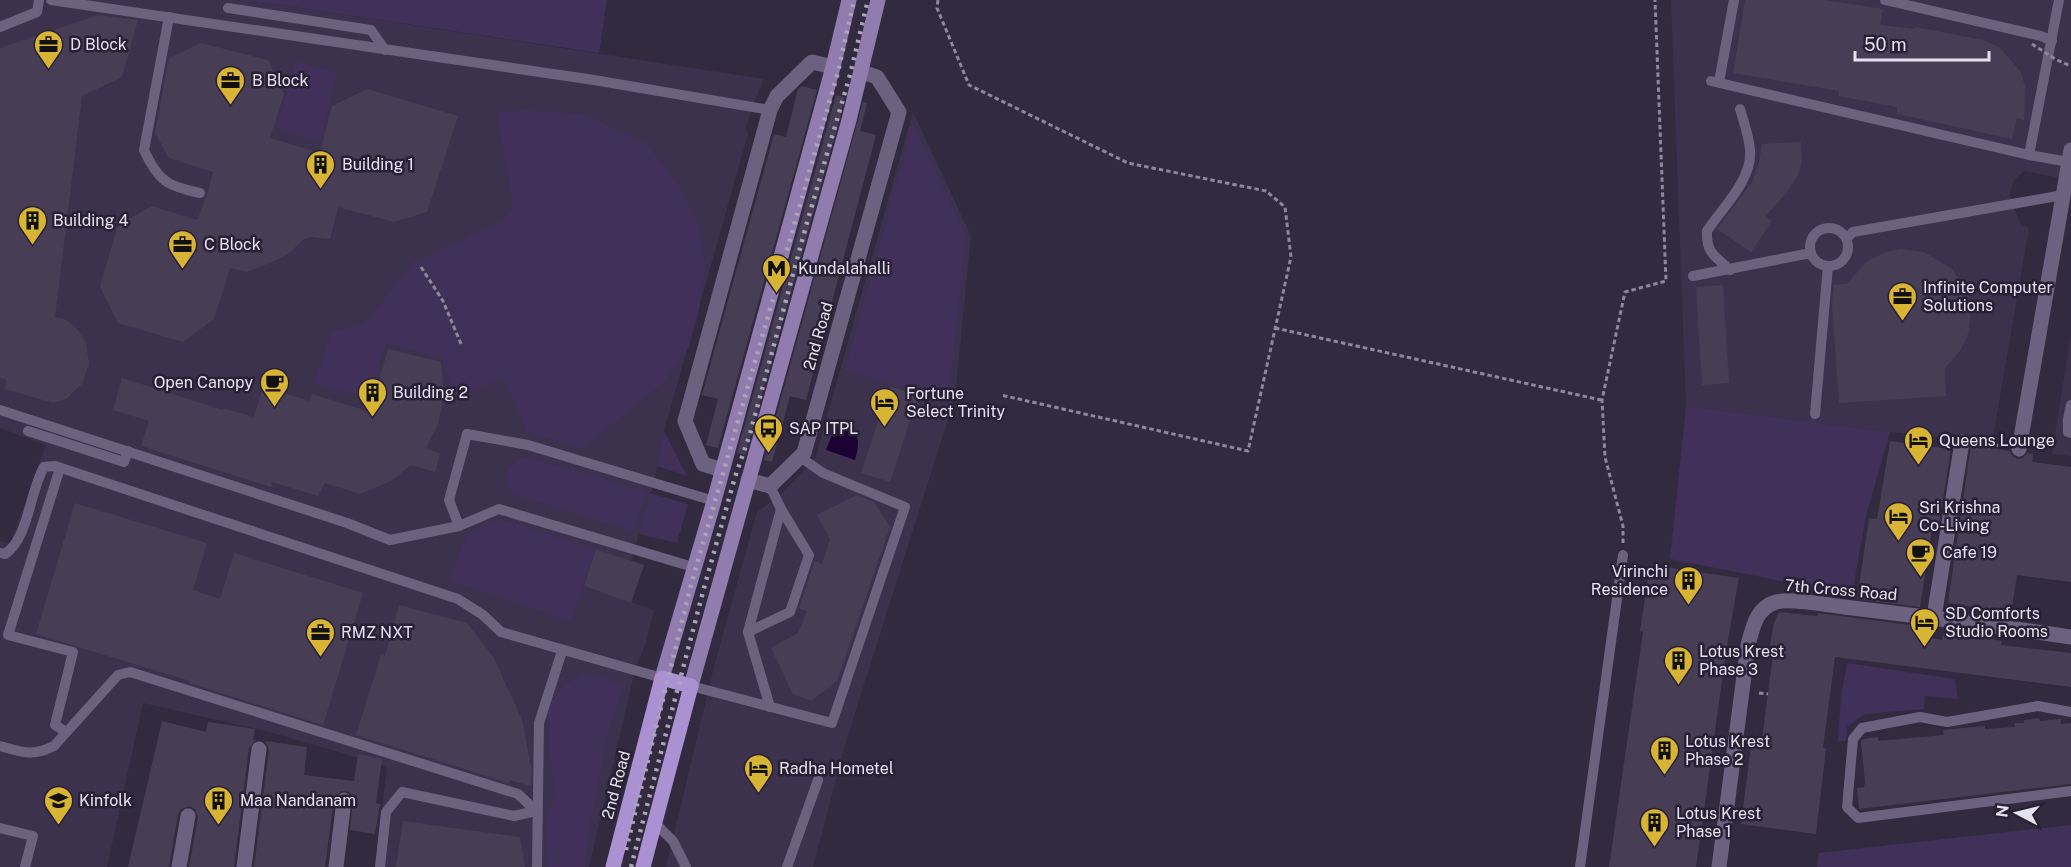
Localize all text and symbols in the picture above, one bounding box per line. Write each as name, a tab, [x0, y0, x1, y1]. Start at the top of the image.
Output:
scale bar	[1855, 24, 1988, 62]
office icon: D Block	[33, 28, 65, 70]
text: 50 m	[1864, 34, 1907, 55]
place label: D Block	[70, 35, 127, 54]
office icon: B Block	[215, 64, 247, 106]
place label: B Block	[252, 71, 308, 90]
building icon: Building 1	[305, 148, 337, 190]
place label: Building 1	[342, 155, 414, 174]
building icon: Building 4	[16, 204, 48, 246]
place label: Building 4	[53, 211, 128, 230]
office icon: C Block	[167, 228, 199, 270]
place label: C Block	[204, 235, 261, 254]
metro station icon: Kundalahalli	[761, 252, 793, 294]
place label: Kundalahalli	[798, 259, 890, 278]
place label: Infinite Computer Solutions	[1923, 278, 2053, 315]
office icon: Infinite Computer Solutions	[1886, 280, 1918, 322]
street label: 2nd Road	[799, 300, 837, 372]
cafe icon: Open Canopy	[258, 366, 290, 408]
place label: Open Canopy	[154, 373, 253, 392]
building icon: Building 2	[356, 376, 388, 418]
place label: Building 2	[393, 383, 468, 402]
place label: Fortune Select Trinity	[906, 384, 1005, 421]
hotel icon: Fortune Select Trinity	[869, 386, 901, 428]
bus stop icon: SAP ITPL	[752, 412, 784, 454]
place label: SAP ITPL	[789, 419, 858, 438]
hotel icon: Queens Lounge	[1902, 424, 1934, 466]
place label: Queens Lounge	[1939, 431, 2055, 450]
place label: Sri Krishna Co-Living	[1919, 498, 2000, 535]
hotel icon: Sri Krishna Co-Living	[1882, 500, 1914, 542]
cafe icon: Cafe 19	[1905, 536, 1937, 578]
place label: Cafe 19	[1942, 543, 1997, 562]
place label: Virinchi Residence	[1591, 562, 1668, 599]
building icon: Virinchi Residence	[1673, 564, 1705, 606]
street label: 7th Cross Road	[1784, 576, 1898, 604]
place label: SD Comforts Studio Rooms	[1945, 604, 2048, 641]
hotel icon: SD Comforts Studio Rooms	[1908, 606, 1940, 648]
office icon: RMZ NXT	[304, 616, 336, 658]
place label: RMZ NXT	[341, 623, 413, 642]
place label: Lotus Krest Phase 3	[1699, 642, 1784, 679]
building icon: Lotus Krest Phase 3	[1662, 644, 1694, 686]
place label: Lotus Krest Phase 2	[1685, 732, 1770, 769]
building icon: Lotus Krest Phase 2	[1648, 734, 1680, 776]
street label: 2nd Road	[598, 749, 634, 821]
hotel icon: Radha Hometel	[742, 752, 774, 794]
place label: Radha Hometel	[779, 759, 894, 778]
north arrow	[1987, 783, 2047, 843]
school or university icon: Kinfolk	[42, 784, 74, 826]
building icon: Maa Nandanam	[203, 784, 235, 826]
place label: Kinfolk	[79, 791, 132, 810]
place label: Maa Nandanam	[240, 791, 356, 810]
place label: Lotus Krest Phase 1	[1676, 804, 1761, 841]
text: N	[1992, 804, 2013, 819]
building icon: Lotus Krest Phase 1	[1639, 806, 1671, 848]

